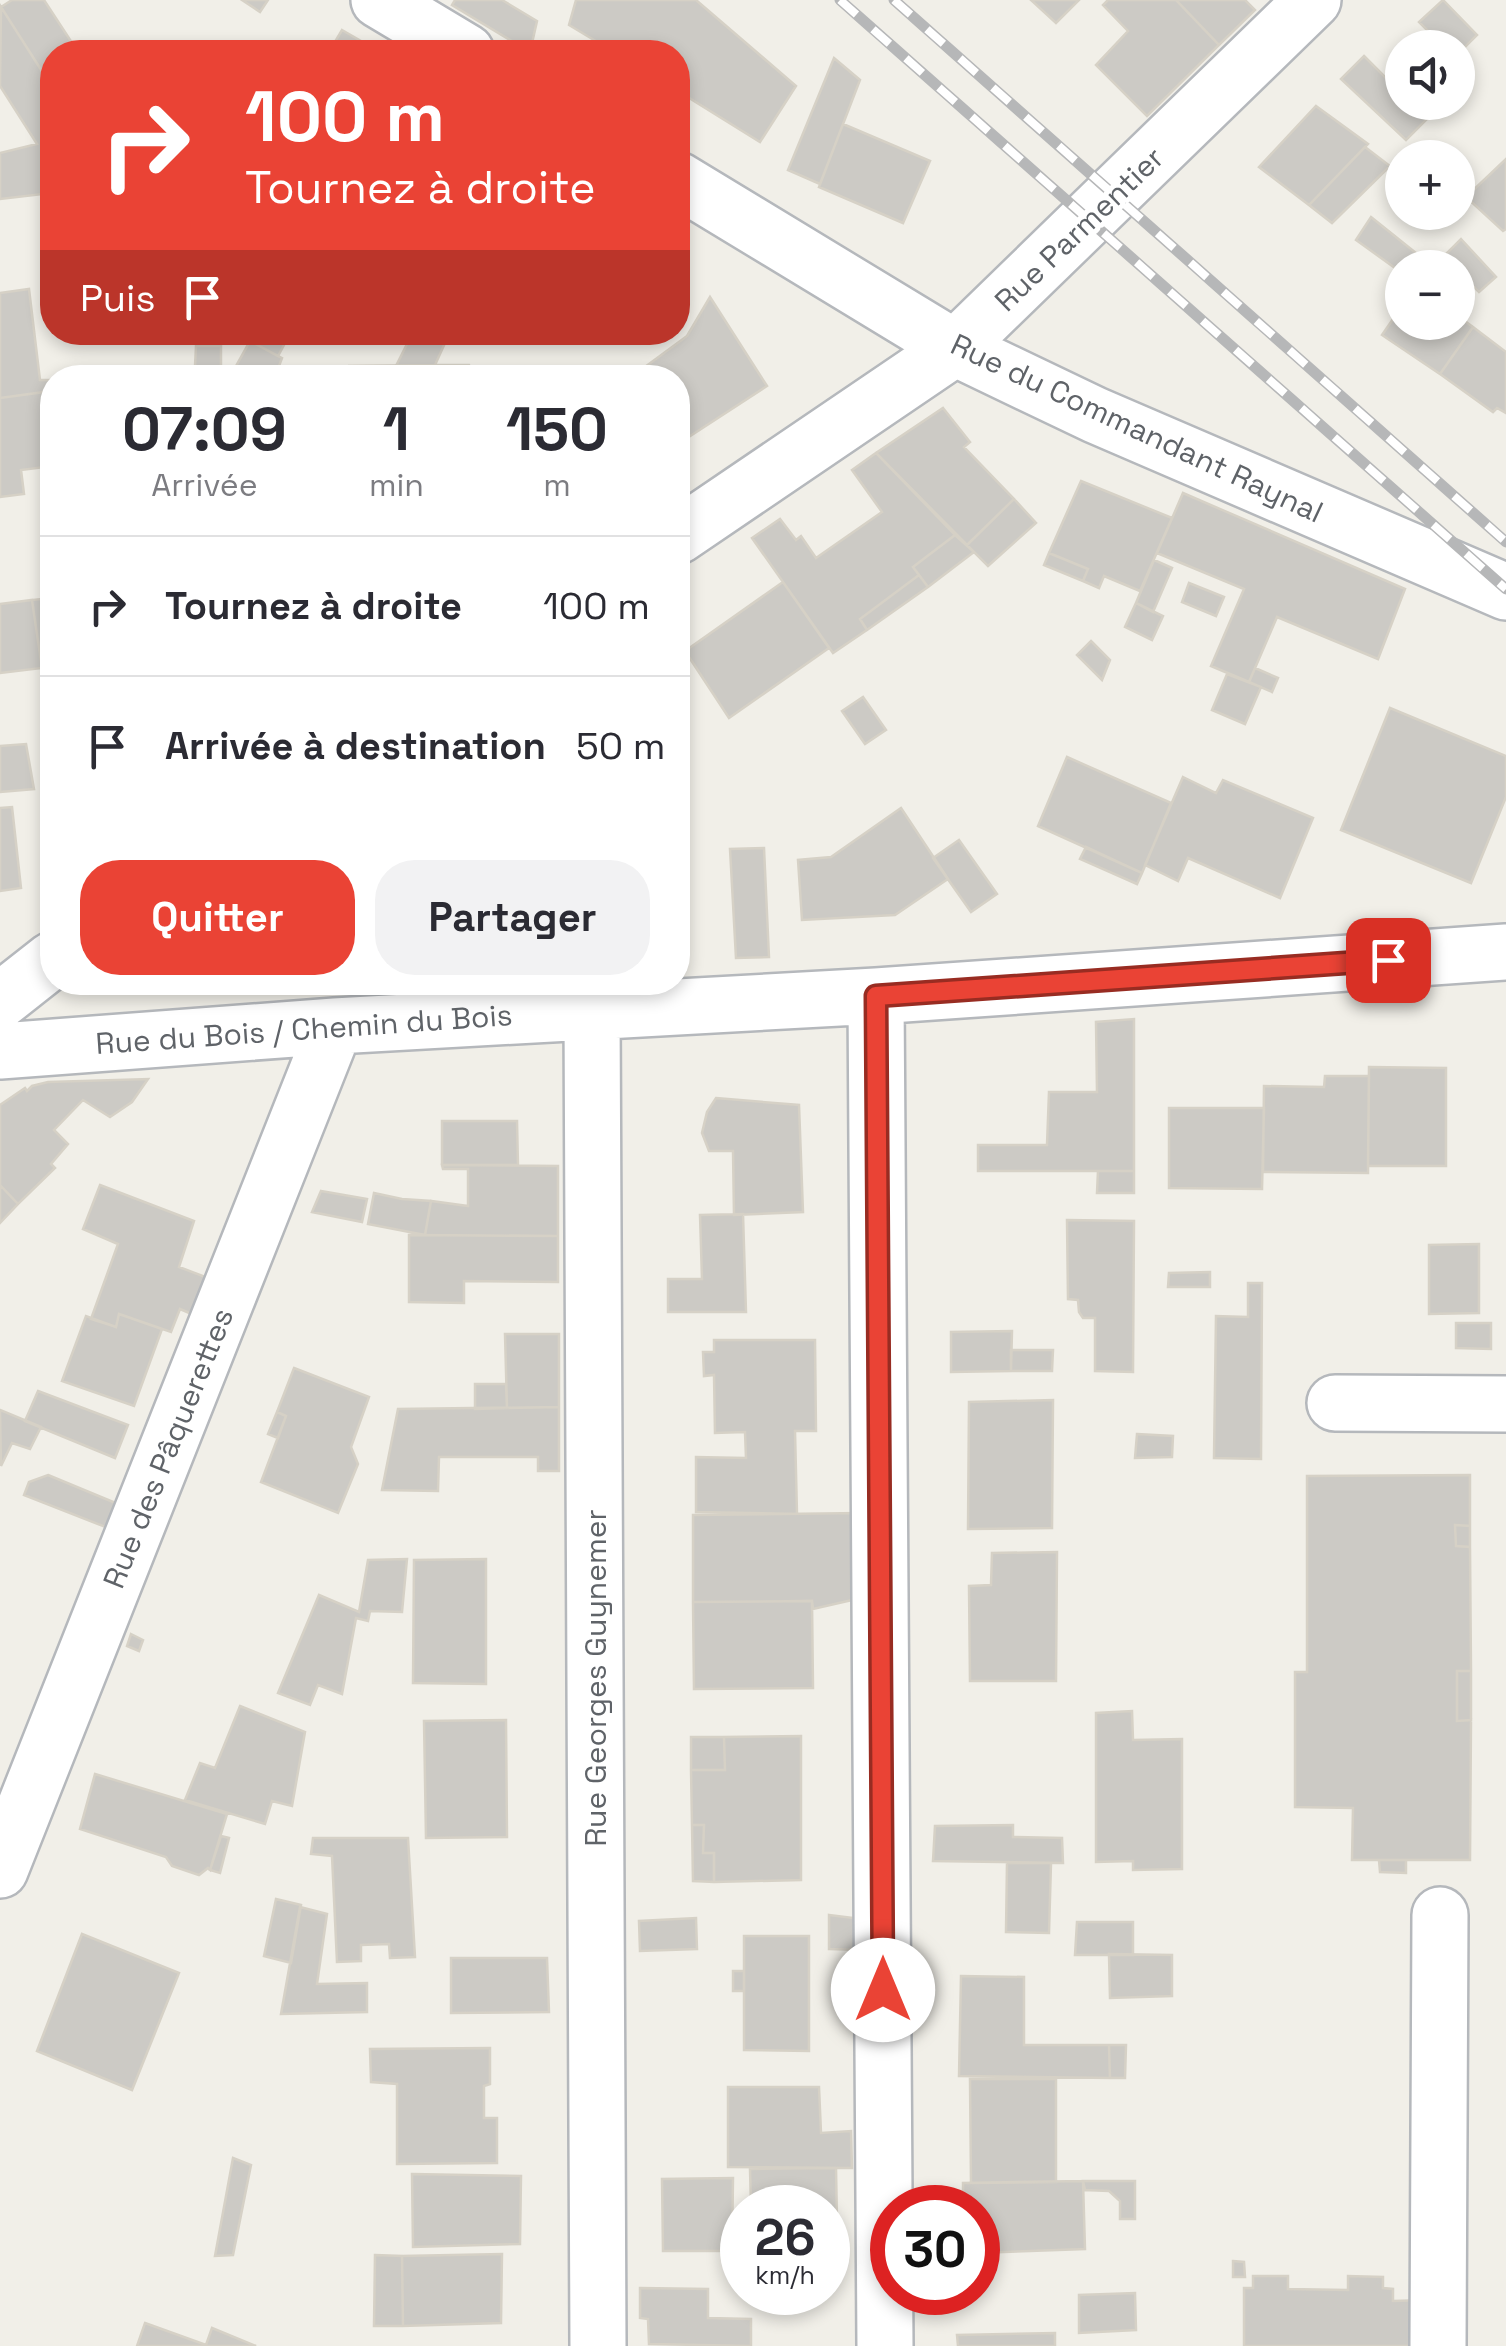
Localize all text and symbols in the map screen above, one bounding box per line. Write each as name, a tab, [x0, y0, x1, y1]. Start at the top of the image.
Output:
map controls	[1385, 30, 1475, 340]
button: sound	[1385, 30, 1475, 120]
text: 100 m	[245, 72, 445, 161]
icon: right	[80, 80, 210, 210]
street label: Rue Parmentier	[986, 138, 1172, 320]
button: +	[1385, 140, 1475, 230]
text: Tournez à droite	[245, 159, 596, 216]
button: −	[1385, 250, 1475, 340]
icon: arrive	[175, 270, 230, 325]
text: Puis	[80, 274, 155, 322]
street label: Rue du Commandant Raynal	[945, 324, 1329, 532]
text: 07:09	[122, 391, 287, 468]
text: 1	[383, 391, 410, 468]
text: 150	[506, 391, 608, 468]
text: Arrivée	[151, 465, 258, 505]
text: min	[369, 465, 424, 505]
text: m	[543, 465, 571, 505]
icon: right	[80, 579, 135, 634]
text: Tournez à droite	[165, 582, 462, 630]
text: 100 m	[543, 582, 650, 630]
icon: arrive	[80, 719, 135, 774]
text: Arrivée à destination	[165, 722, 546, 770]
text: 50 m	[576, 722, 666, 770]
button: Quitter	[80, 860, 355, 975]
button: Partager	[375, 860, 650, 975]
pin	[1346, 918, 1431, 1003]
icon: arrive	[1361, 933, 1416, 988]
street label: Rue du Bois / Chemin du Bois	[94, 995, 514, 1063]
street label: Rue des Pâquerettes	[94, 1302, 242, 1594]
street label: Rue Georges Guynemer	[576, 1509, 615, 1847]
position arrow	[831, 1938, 935, 2042]
speed limit sign: 30	[870, 2185, 1000, 2315]
text: 26	[755, 2206, 815, 2270]
text: km/h	[755, 2259, 815, 2291]

